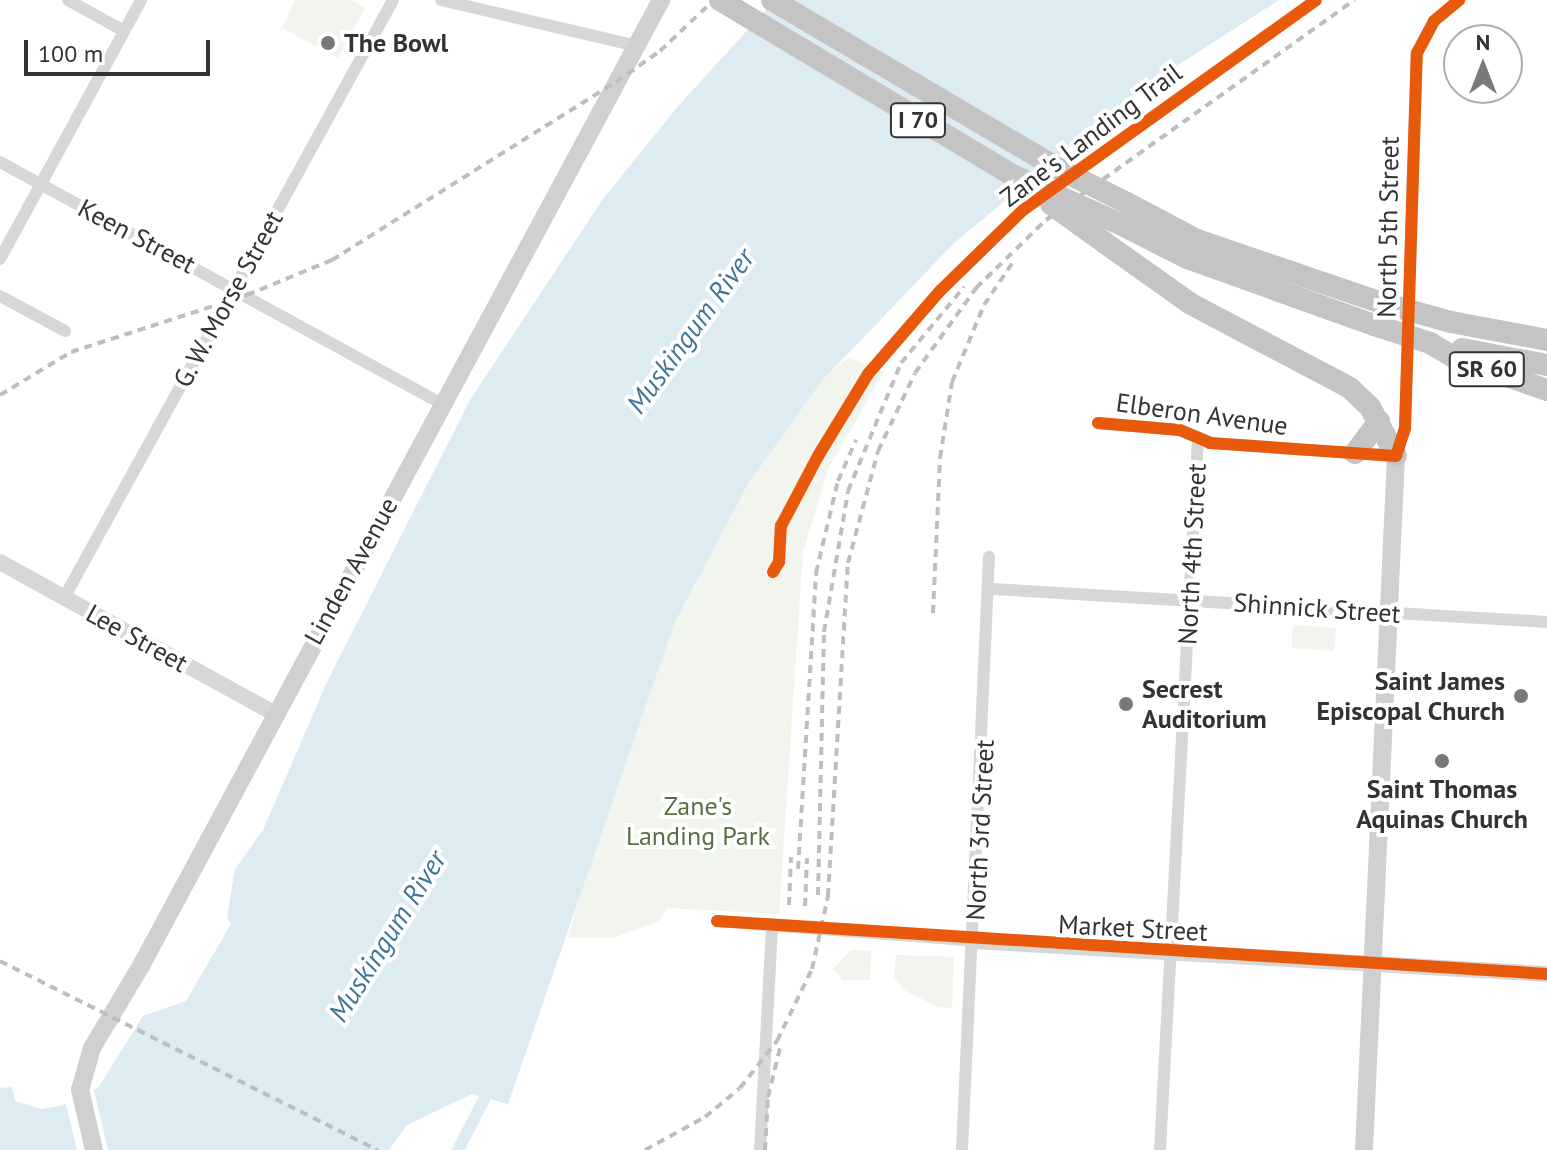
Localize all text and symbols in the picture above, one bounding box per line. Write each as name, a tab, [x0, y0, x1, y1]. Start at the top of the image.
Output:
scale bar	[28, 24, 214, 74]
north arrow	[1443, 24, 1523, 104]
place label: The Bowl	[344, 27, 448, 59]
text: N	[1476, 28, 1490, 56]
marker: The Bowl	[319, 34, 337, 52]
text: 100 m	[38, 38, 103, 69]
street label: Zane's Landing Trail	[994, 56, 1188, 214]
road number: I 70	[888, 100, 948, 140]
street label: North 5th Street	[1371, 136, 1405, 318]
street label: Keen Street	[73, 192, 201, 280]
street label: G. W. Morse Street	[166, 203, 290, 395]
water label: Muskingum River	[619, 242, 761, 420]
road number: SR 60	[1447, 349, 1527, 389]
street label: Elberon Avenue	[1114, 386, 1290, 442]
street label: North 4th Street	[1172, 463, 1212, 645]
street label: Linden Avenue	[298, 492, 404, 650]
street label: Shinnick Street	[1232, 587, 1402, 629]
street label: Lee Street	[81, 597, 193, 679]
place label: Saint James Episcopal Church	[1316, 665, 1505, 726]
place label: Secrest Auditorium	[1142, 673, 1267, 734]
marker: Saint James Episcopal Church	[1512, 687, 1530, 705]
marker: Secrest Auditorium	[1117, 695, 1135, 713]
street label: North 3rd Street	[960, 739, 1000, 921]
marker: Saint Thomas Aquinas Church	[1433, 752, 1451, 770]
place label: Saint Thomas Aquinas Church	[1356, 773, 1528, 834]
park label: Zane's Landing Park	[626, 790, 770, 852]
water label: Muskingum River	[321, 844, 453, 1028]
street label: Market Street	[1057, 909, 1209, 947]

